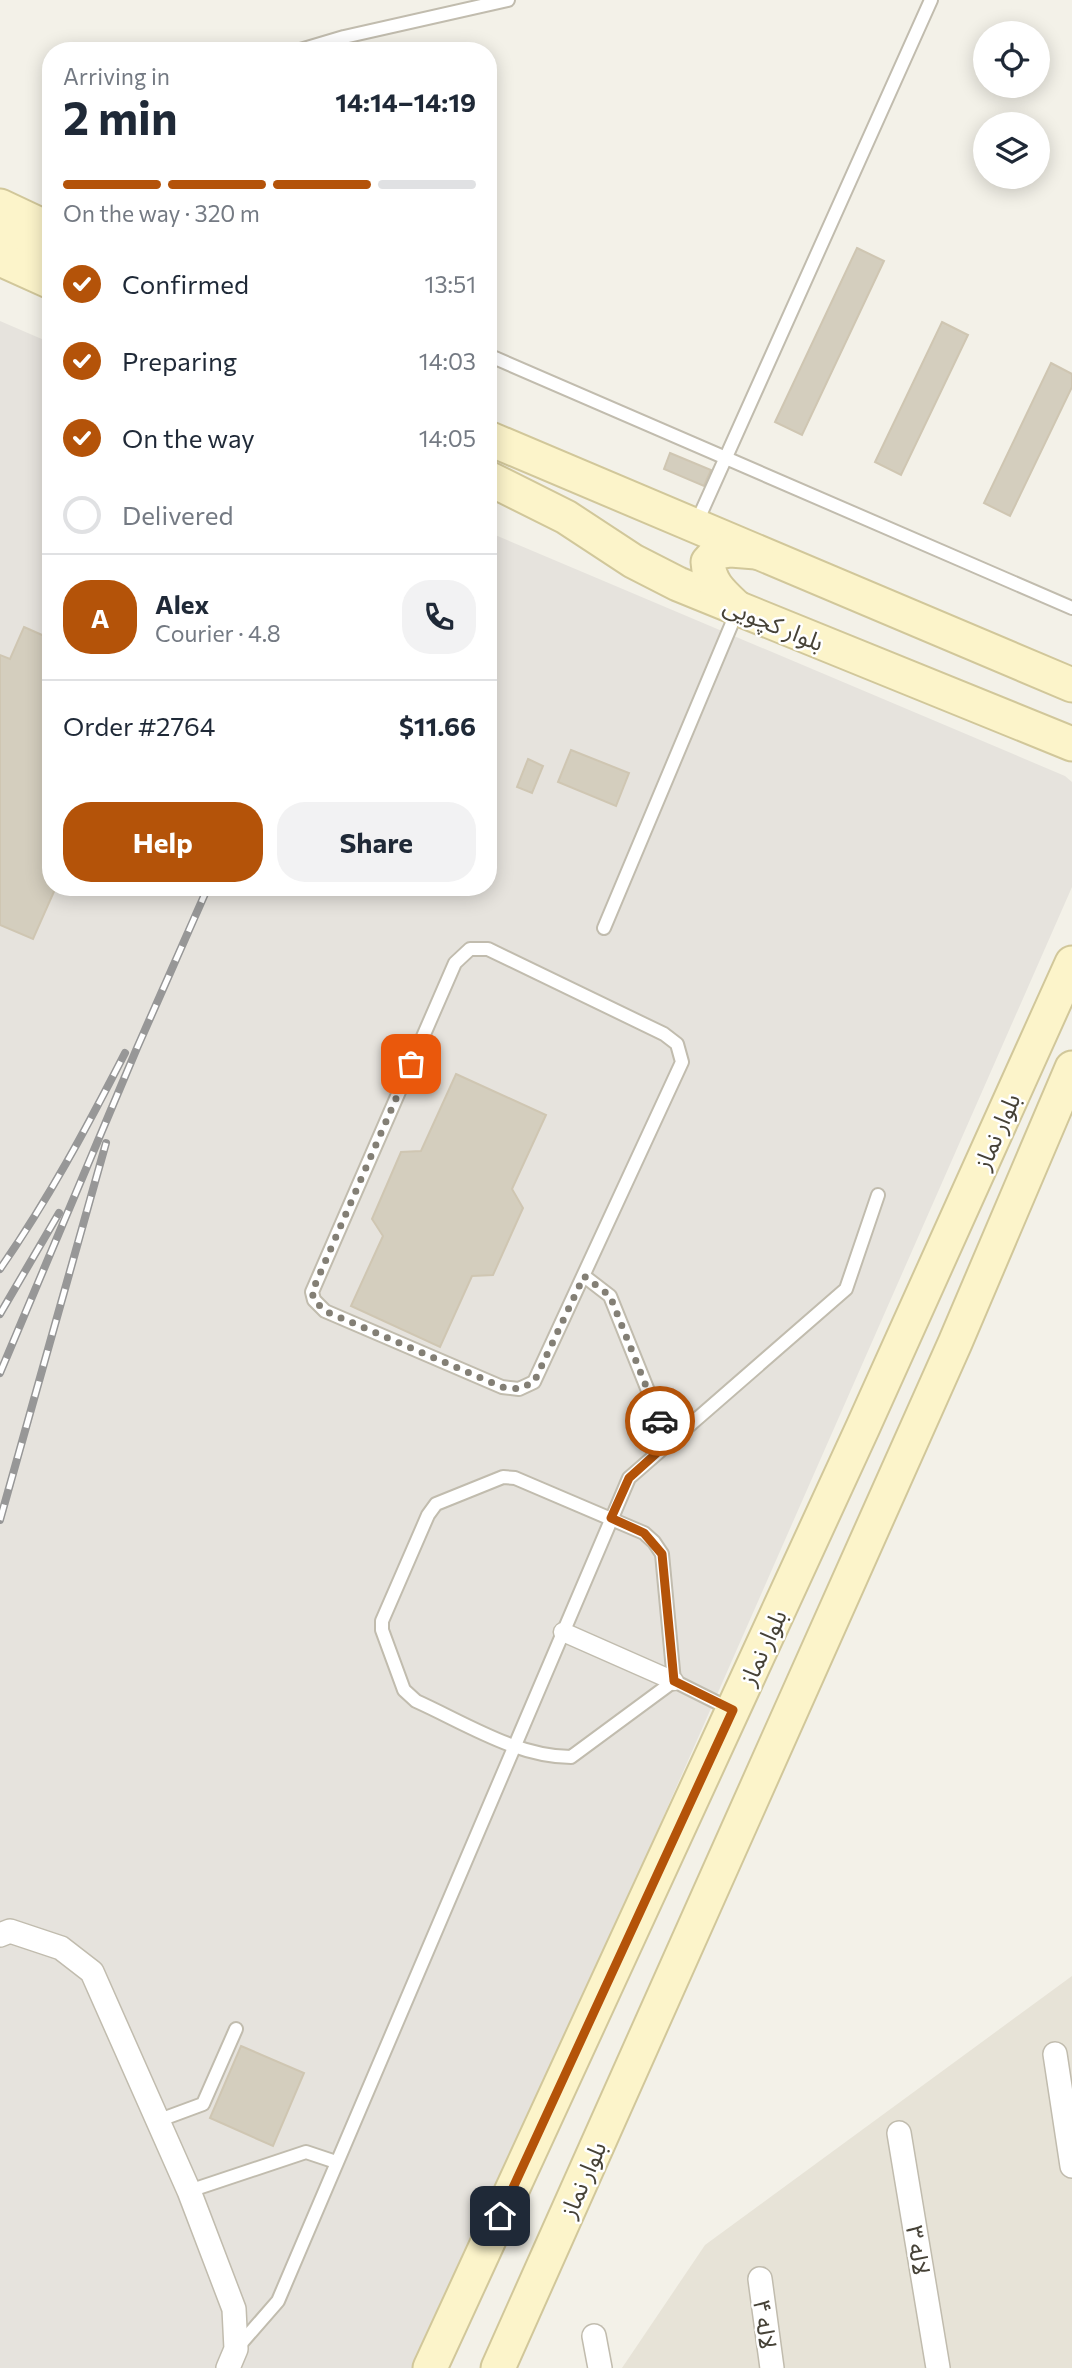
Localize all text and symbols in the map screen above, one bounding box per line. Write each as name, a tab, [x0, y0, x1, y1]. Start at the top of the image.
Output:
map controls	[973, 21, 1050, 189]
button: locate	[973, 21, 1050, 98]
text: Arriving in	[63, 62, 170, 90]
text: 14:14–14:19	[335, 86, 476, 117]
text: 2 min	[63, 88, 178, 144]
button: layers	[973, 112, 1050, 189]
text: On the way · 320 m	[63, 199, 260, 227]
icon: check	[63, 265, 101, 303]
text: Confirmed	[122, 268, 249, 299]
text: 13:51	[425, 270, 476, 298]
icon: check	[63, 342, 101, 380]
text: Preparing	[122, 345, 237, 376]
text: 14:03	[419, 347, 476, 375]
icon: check	[63, 419, 101, 457]
text: On the way	[122, 422, 255, 453]
text: 14:05	[419, 424, 476, 452]
text: Delivered	[122, 499, 233, 530]
button: phone	[402, 580, 476, 654]
text: Alex	[155, 588, 209, 619]
street label: بلوار کچویی	[719, 590, 828, 658]
text: A	[91, 602, 109, 633]
text: Courier · 4.8	[155, 619, 281, 647]
text: Order #2764	[63, 710, 215, 741]
text: $11.66	[399, 710, 476, 741]
button: Help	[63, 802, 263, 882]
button: Share	[277, 802, 476, 882]
pin	[381, 1034, 441, 1094]
icon: bag	[392, 1045, 430, 1083]
street label: بلوار نماز	[966, 1088, 1026, 1175]
courier	[625, 1386, 695, 1456]
icon: car	[641, 1402, 679, 1440]
street label: بلوار نماز	[731, 1605, 793, 1691]
street label: بلوار نماز	[552, 2136, 612, 2223]
pin	[470, 2186, 530, 2246]
icon: home	[481, 2197, 519, 2235]
street label: لاله ۳	[901, 2223, 937, 2277]
street label: لاله ۴	[748, 2297, 784, 2351]

